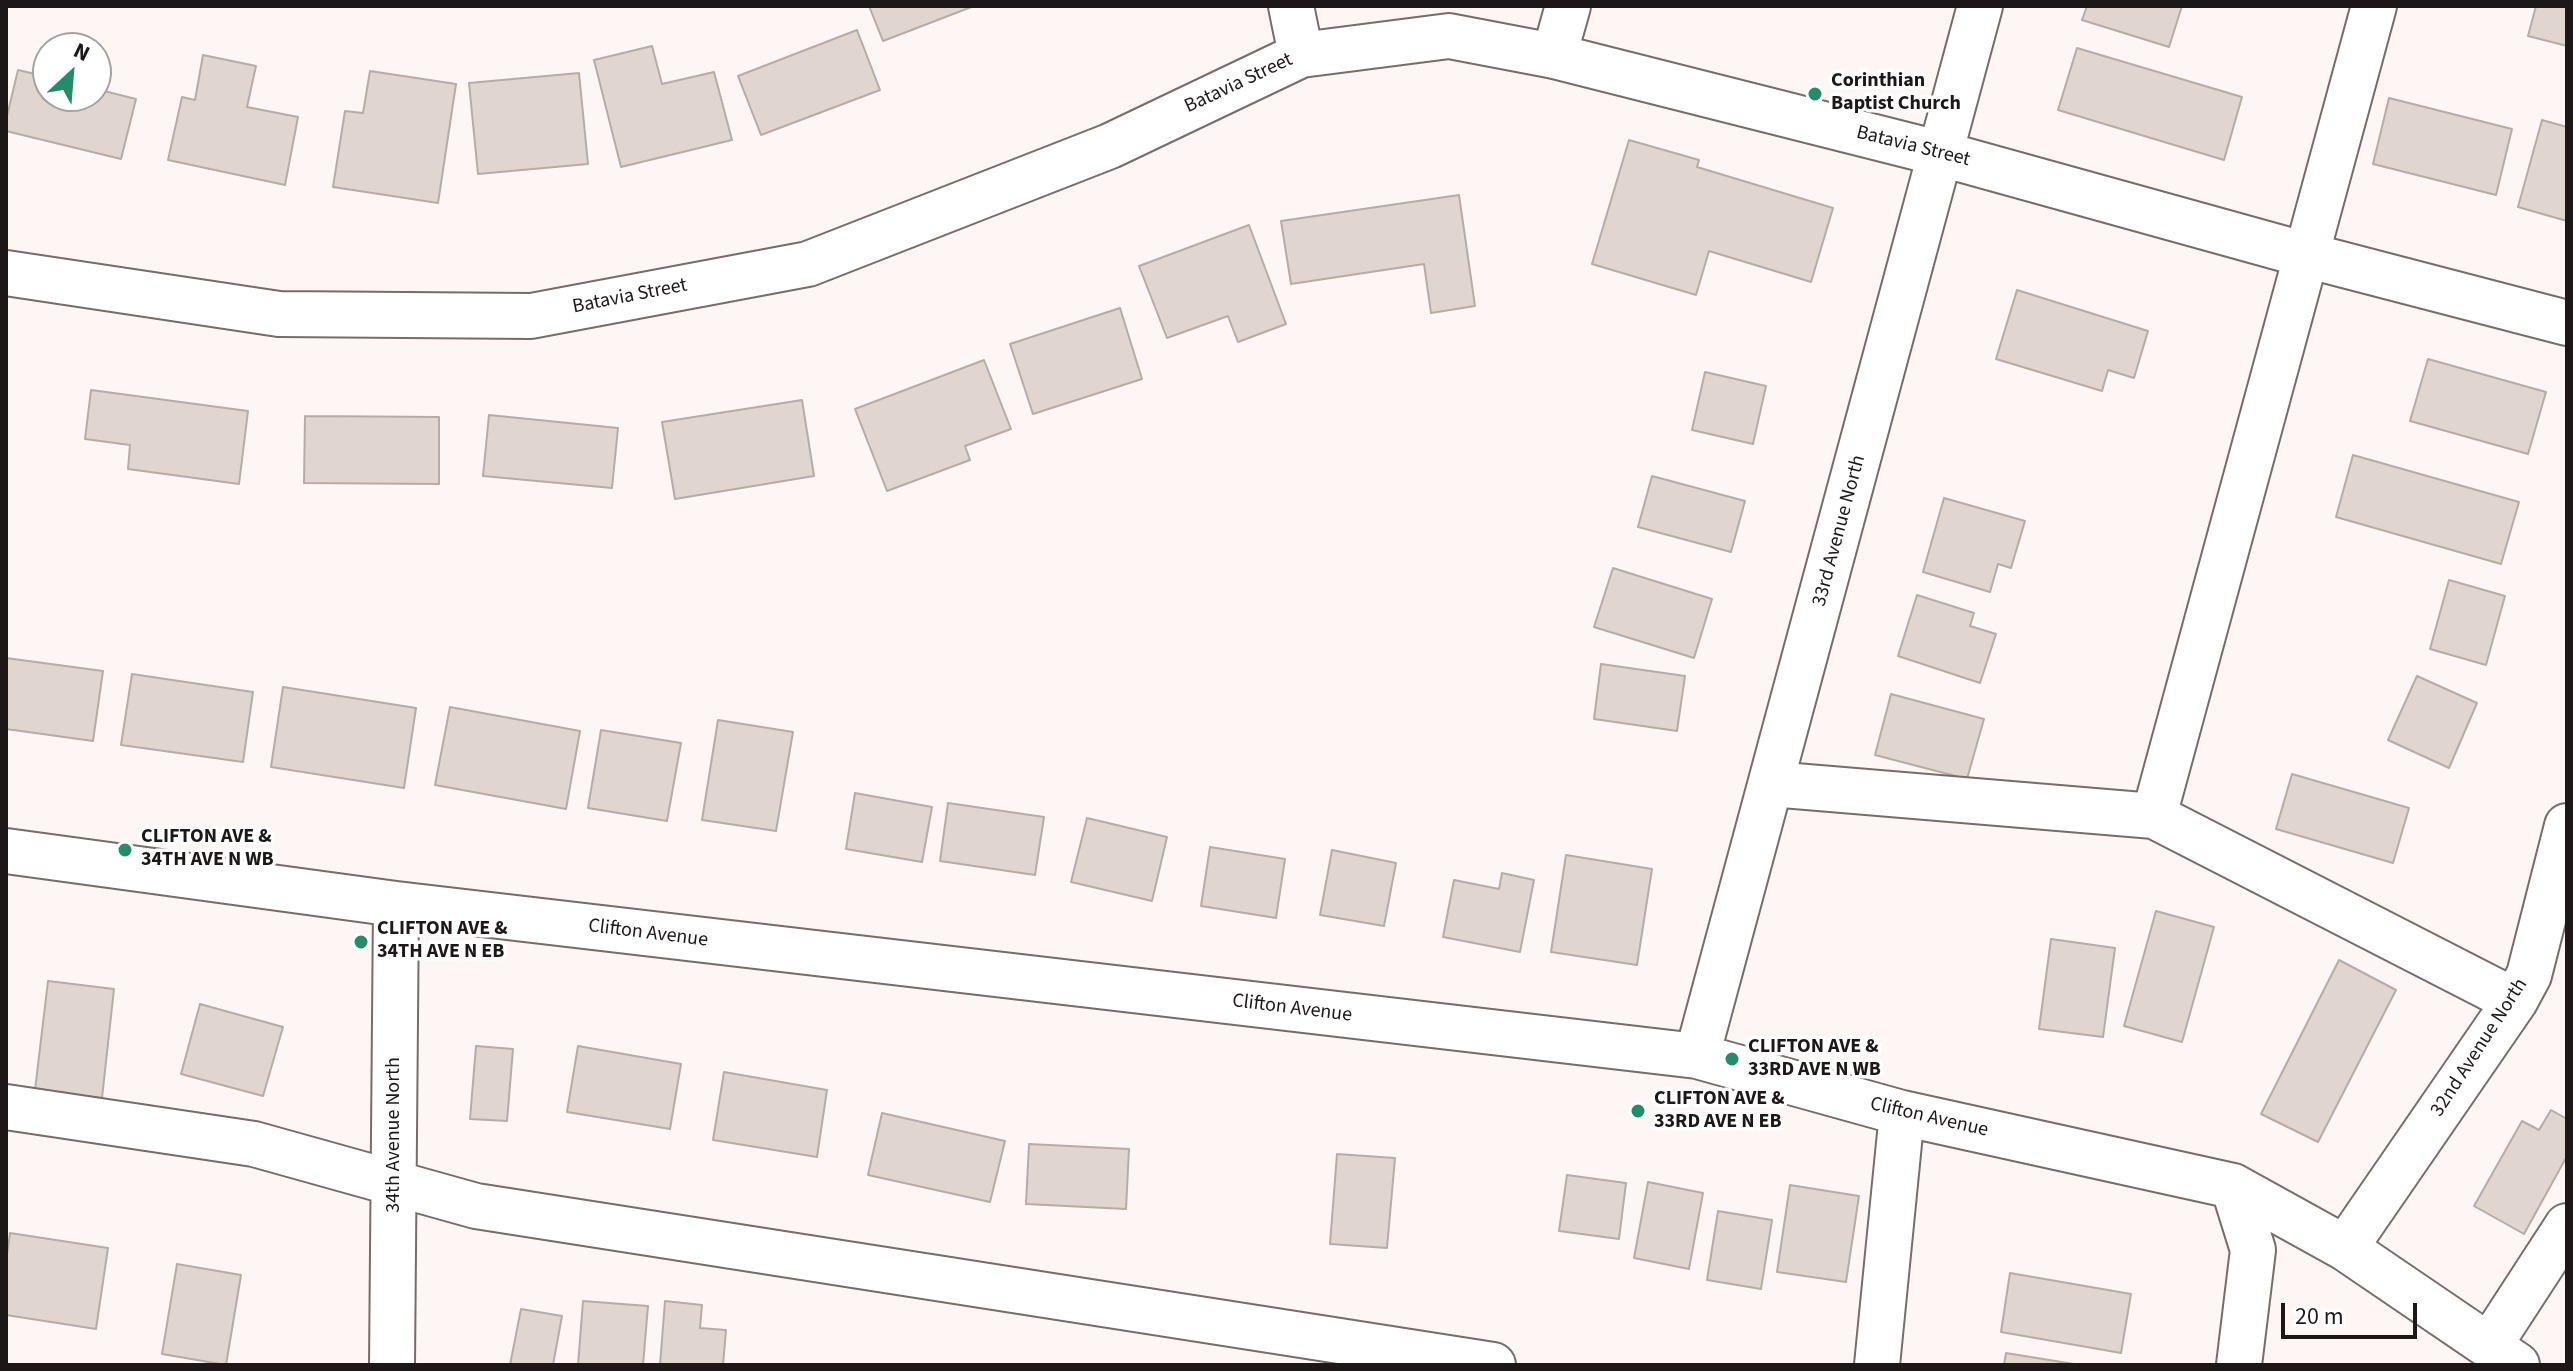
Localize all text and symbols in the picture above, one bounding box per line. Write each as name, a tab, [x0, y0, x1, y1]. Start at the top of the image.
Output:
north arrow	[32, 32, 112, 112]
text: N	[68, 35, 95, 70]
street label: Batavia Street	[1181, 49, 1297, 119]
place label: Corinthian Baptist Church	[1831, 70, 1961, 117]
marker: Corinthian Baptist Church	[1806, 85, 1824, 103]
street label: Batavia Street	[1854, 121, 1972, 173]
street label: Batavia Street	[571, 274, 689, 320]
street label: 33rd Avenue North	[1808, 453, 1872, 609]
place label: CLIFTON AVE & 34TH AVE N WB	[141, 826, 274, 873]
marker: CLIFTON AVE & 34TH AVE N WB	[116, 841, 134, 859]
street label: Clifton Avenue	[587, 915, 709, 953]
place label: CLIFTON AVE & 34TH AVE N EB	[377, 918, 508, 965]
marker: CLIFTON AVE & 34TH AVE N EB	[352, 933, 370, 951]
street label: 32nd Avenue North	[2426, 974, 2534, 1122]
street label: Clifton Avenue	[1231, 990, 1353, 1028]
place label: CLIFTON AVE & 33RD AVE N WB	[1748, 1036, 1881, 1083]
marker: CLIFTON AVE & 33RD AVE N WB	[1723, 1050, 1741, 1068]
street label: 34th Avenue North	[383, 1057, 407, 1213]
place label: CLIFTON AVE & 33RD AVE N EB	[1654, 1088, 1785, 1135]
street label: Clifton Avenue	[1868, 1093, 1990, 1143]
marker: CLIFTON AVE & 33RD AVE N EB	[1629, 1102, 1647, 1120]
scale bar	[2285, 1287, 2421, 1337]
text: 20 m	[2295, 1299, 2344, 1334]

